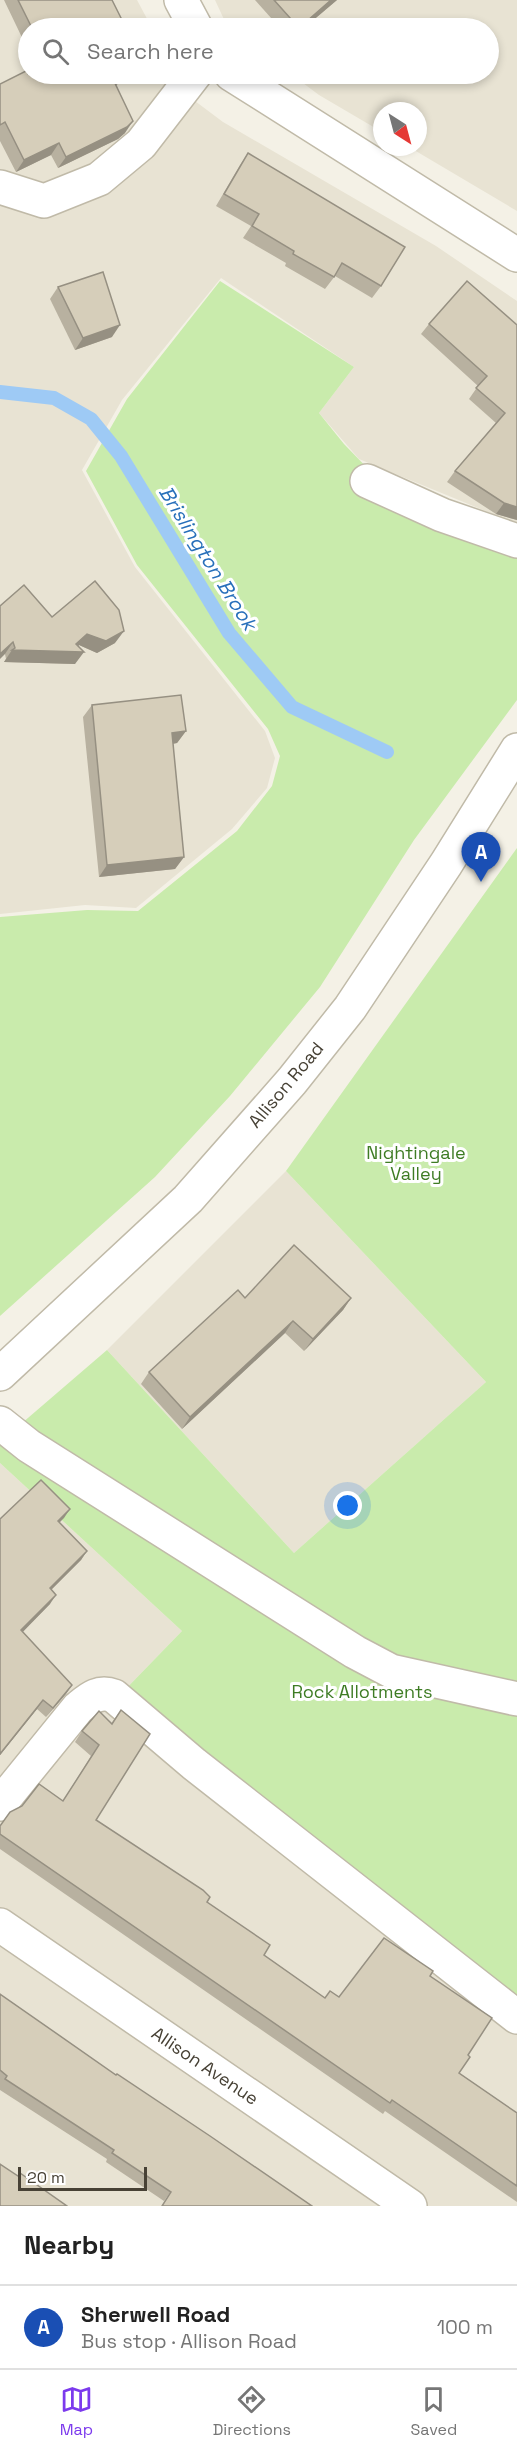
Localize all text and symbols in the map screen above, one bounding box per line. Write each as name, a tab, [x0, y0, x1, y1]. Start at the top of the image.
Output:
search box	[18, 18, 499, 84]
icon: search	[39, 35, 72, 68]
text: Search here	[87, 37, 214, 65]
north arrow	[373, 102, 427, 156]
water label: Brislington Brook	[153, 481, 264, 637]
pin: A	[462, 832, 500, 882]
street label: Allison Road	[243, 1037, 328, 1132]
park label: Nightingale Valley	[366, 1141, 466, 1185]
your location	[333, 1491, 362, 1520]
park label: Rock Allotments	[291, 1680, 433, 1703]
street label: Allison Avenue	[147, 2021, 263, 2110]
scale bar	[18, 2164, 147, 2192]
text: 20 m	[27, 2167, 65, 2188]
text: Nearby	[24, 2228, 114, 2262]
text: Sherwell Road	[81, 2300, 230, 2328]
text: A	[37, 2314, 50, 2340]
text: 100 m	[437, 2314, 493, 2340]
text: Bus stop · Allison Road	[81, 2328, 297, 2354]
tab: Map	[60, 2383, 93, 2440]
tab: Directions	[213, 2383, 291, 2440]
tab: Saved	[411, 2383, 457, 2440]

